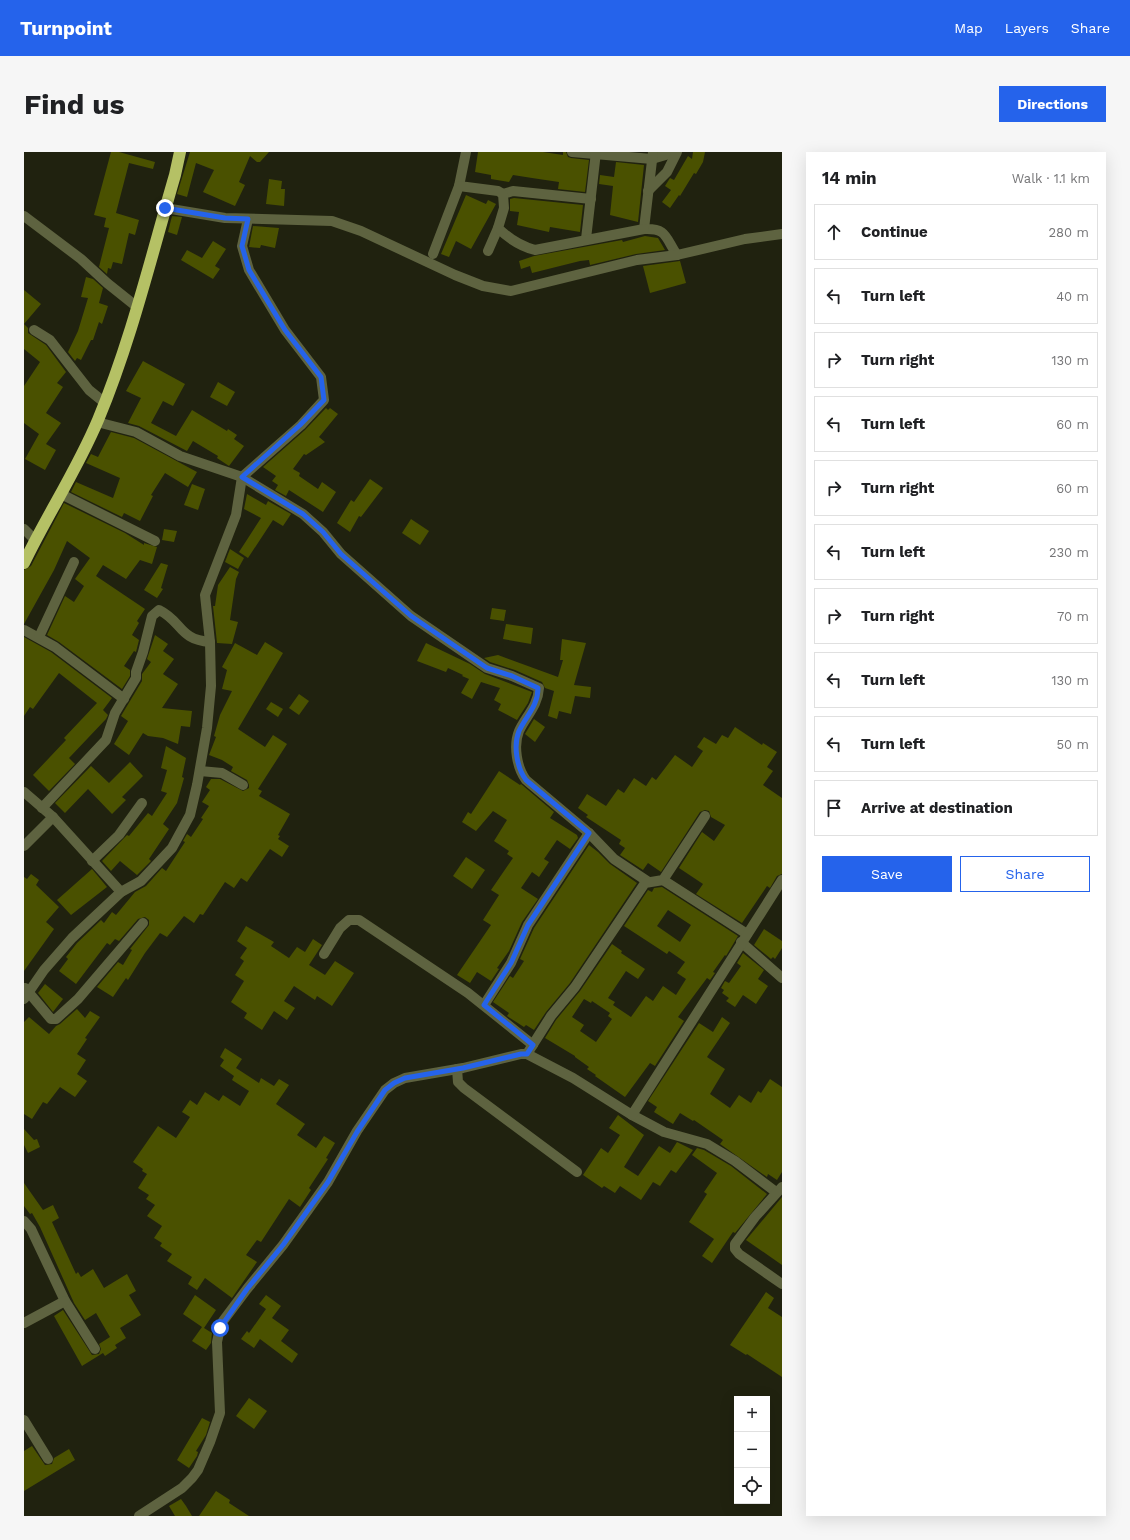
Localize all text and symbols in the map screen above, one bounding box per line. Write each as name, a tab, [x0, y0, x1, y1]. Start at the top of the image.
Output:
text: Turnpoint	[20, 17, 112, 40]
text: Map	[954, 20, 983, 36]
text: Layers	[1005, 20, 1049, 36]
text: Share	[1071, 20, 1110, 36]
button: Directions	[999, 86, 1106, 122]
text: Find us	[24, 88, 124, 121]
text: 14 min	[822, 168, 877, 188]
text: Walk · 1.1 km	[1012, 171, 1090, 186]
route end	[156, 199, 174, 217]
icon: ahead	[823, 221, 845, 243]
text: Continue	[861, 223, 928, 241]
text: 280 m	[1049, 225, 1089, 240]
icon: left	[823, 285, 845, 307]
text: Turn left	[861, 287, 925, 305]
text: 40 m	[1056, 289, 1089, 304]
icon: right	[823, 349, 845, 371]
text: Turn right	[861, 351, 934, 369]
text: 130 m	[1051, 353, 1089, 368]
icon: left	[823, 413, 845, 435]
text: Turn left	[861, 415, 925, 433]
text: 60 m	[1056, 417, 1089, 432]
icon: right	[823, 477, 845, 499]
text: Turn right	[861, 479, 934, 497]
text: 60 m	[1056, 481, 1089, 496]
icon: left	[823, 541, 845, 563]
text: Turn left	[861, 543, 925, 561]
text: 230 m	[1049, 545, 1089, 560]
icon: right	[823, 605, 845, 627]
text: Turn right	[861, 607, 934, 625]
text: 70 m	[1057, 609, 1089, 624]
icon: left	[823, 669, 845, 691]
text: Turn left	[861, 671, 925, 689]
text: 130 m	[1051, 673, 1089, 688]
icon: left	[823, 733, 845, 755]
text: Turn left	[861, 735, 925, 753]
text: 50 m	[1057, 737, 1089, 752]
icon: arrive	[823, 797, 845, 819]
text: Arrive at destination	[861, 799, 1013, 817]
button: Save	[822, 856, 952, 892]
button: Share	[960, 856, 1090, 892]
route start	[211, 1319, 229, 1337]
map controls	[734, 1396, 770, 1504]
button: +	[734, 1396, 770, 1432]
button: −	[734, 1432, 770, 1468]
button: locate	[734, 1468, 770, 1504]

